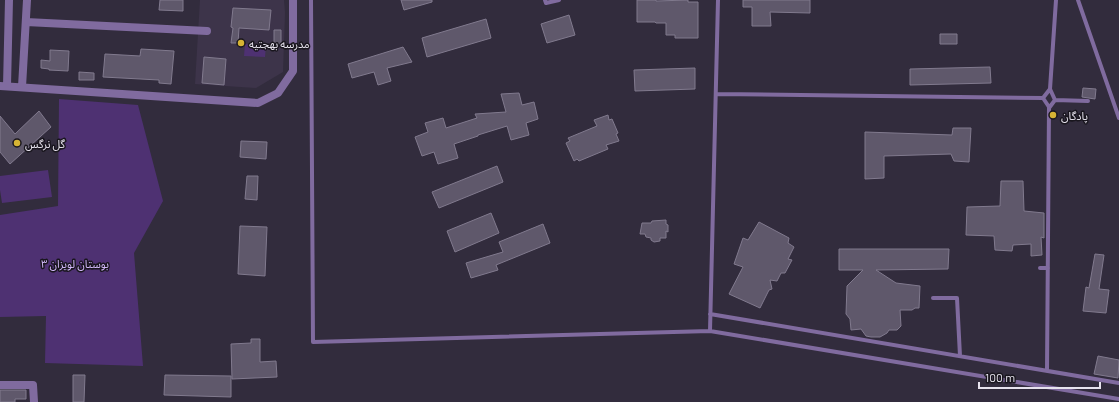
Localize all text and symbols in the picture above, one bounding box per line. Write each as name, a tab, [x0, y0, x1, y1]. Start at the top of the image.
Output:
place label: مدرسه بهجتیه	[249, 37, 310, 51]
marker: مدرسه بهجتیه	[236, 38, 246, 48]
place label: پادگان	[1061, 109, 1088, 124]
marker: پادگان	[1048, 110, 1058, 120]
place label: گل نرگس	[25, 137, 66, 151]
marker: گل نرگس	[12, 138, 22, 148]
park label: بوستان لویزان ۳	[41, 257, 109, 271]
scale bar	[979, 364, 1100, 390]
text: 100 m	[985, 370, 1015, 384]

